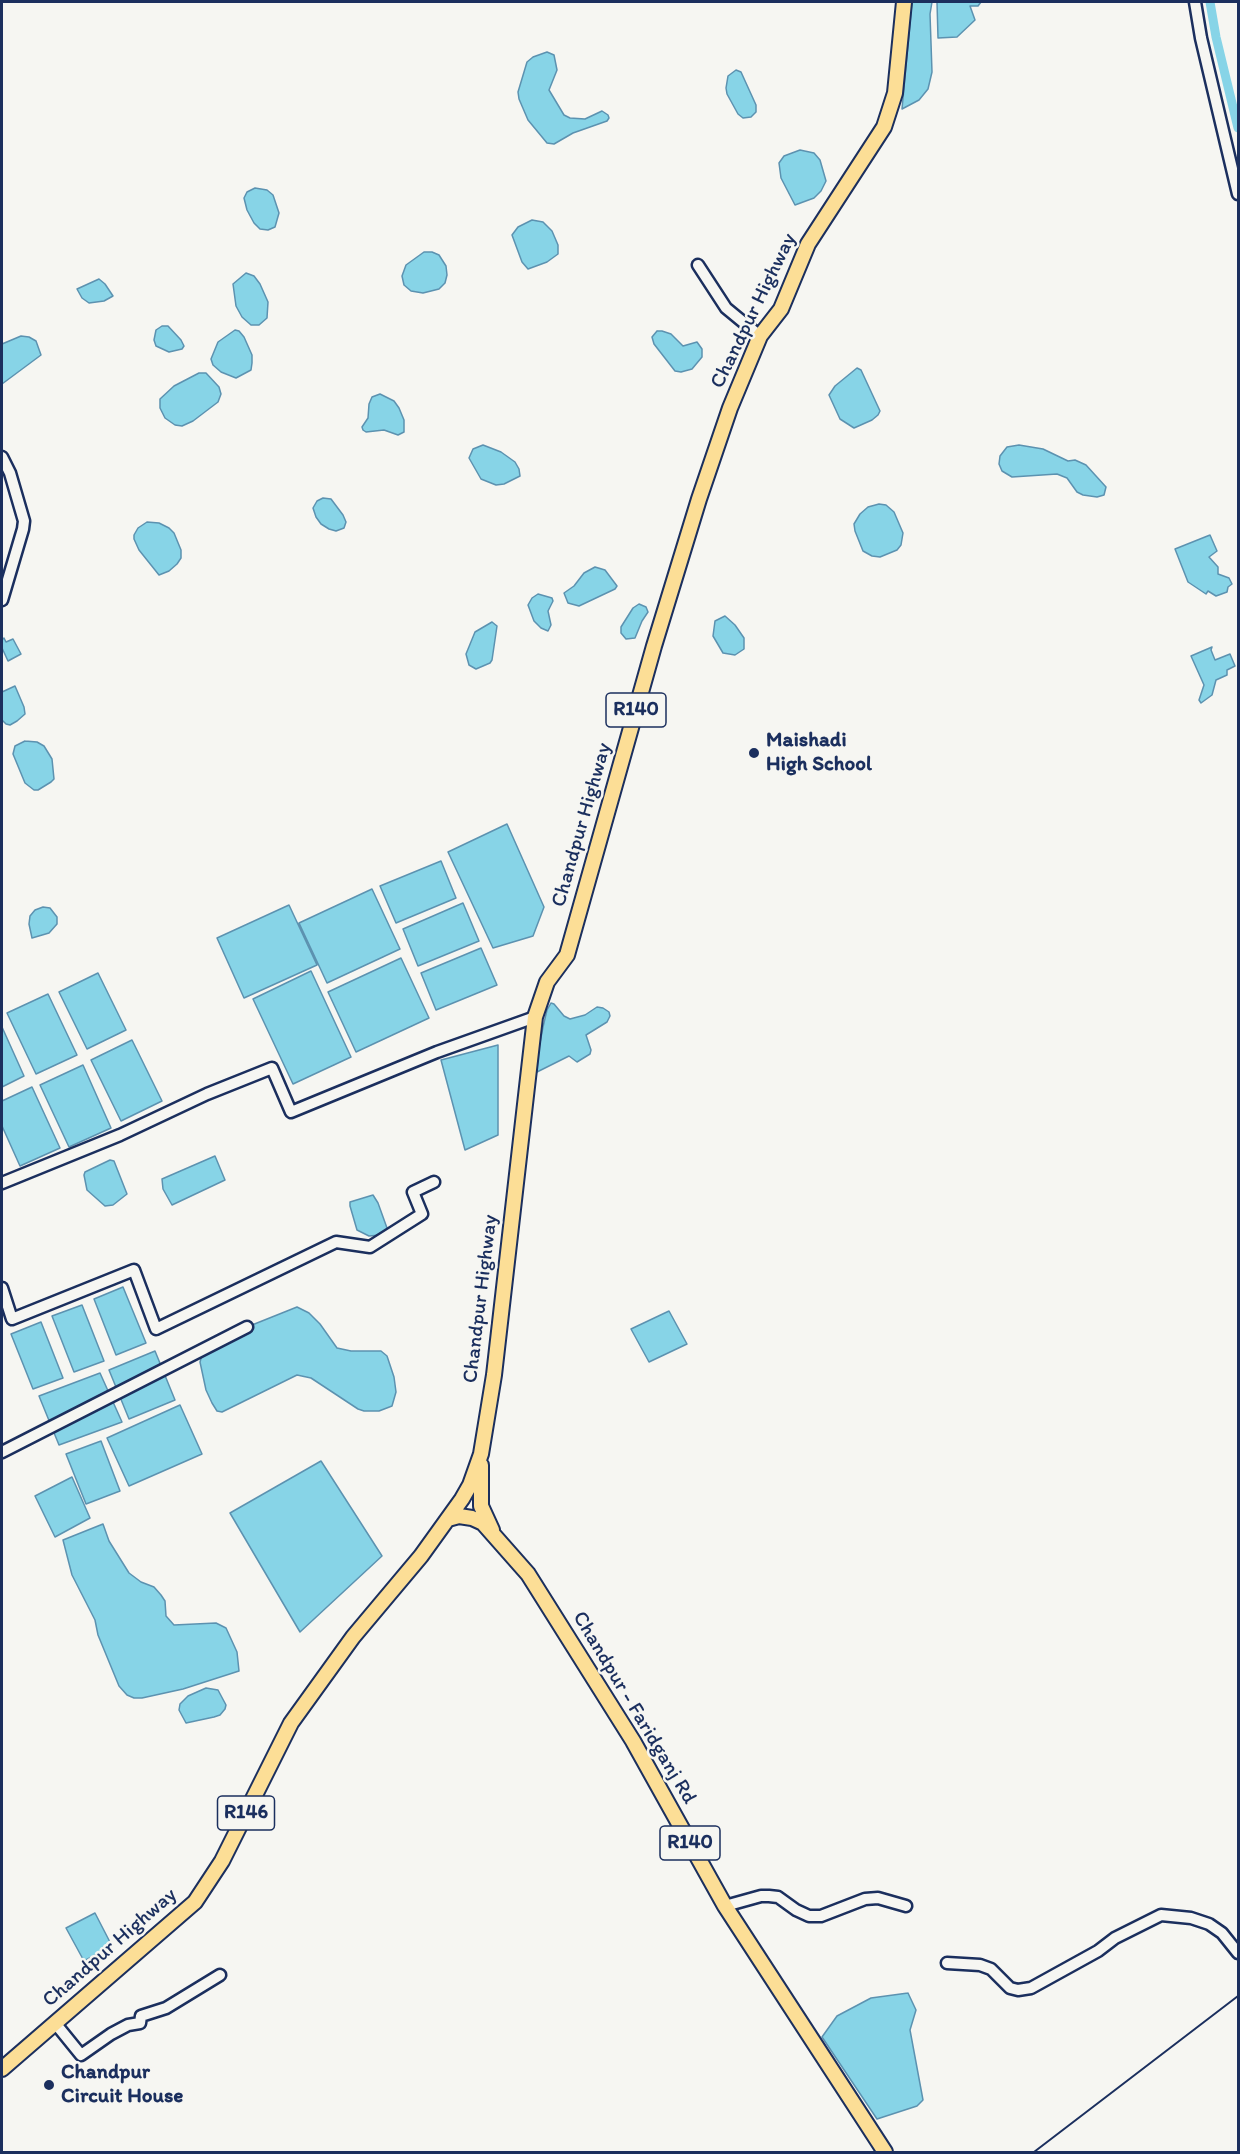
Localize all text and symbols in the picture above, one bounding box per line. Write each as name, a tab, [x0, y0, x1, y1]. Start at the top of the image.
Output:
street label: Chandpur Highway	[706, 229, 802, 393]
road number: R140	[606, 693, 666, 727]
place label: Maishadi High School	[766, 728, 872, 778]
street label: Chandpur Highway	[547, 740, 617, 910]
marker: Maishadi High School	[747, 746, 761, 760]
street label: Chandpur Highway	[458, 1213, 504, 1385]
street label: Chandpur - Faridganj Rd	[566, 1607, 702, 1809]
road number: R146	[218, 1796, 274, 1830]
road number: R140	[660, 1826, 720, 1860]
street label: Chandpur Highway	[38, 1883, 182, 2013]
place label: Chandpur Circuit House	[61, 2060, 183, 2110]
marker: Chandpur Circuit House	[42, 2078, 56, 2092]

